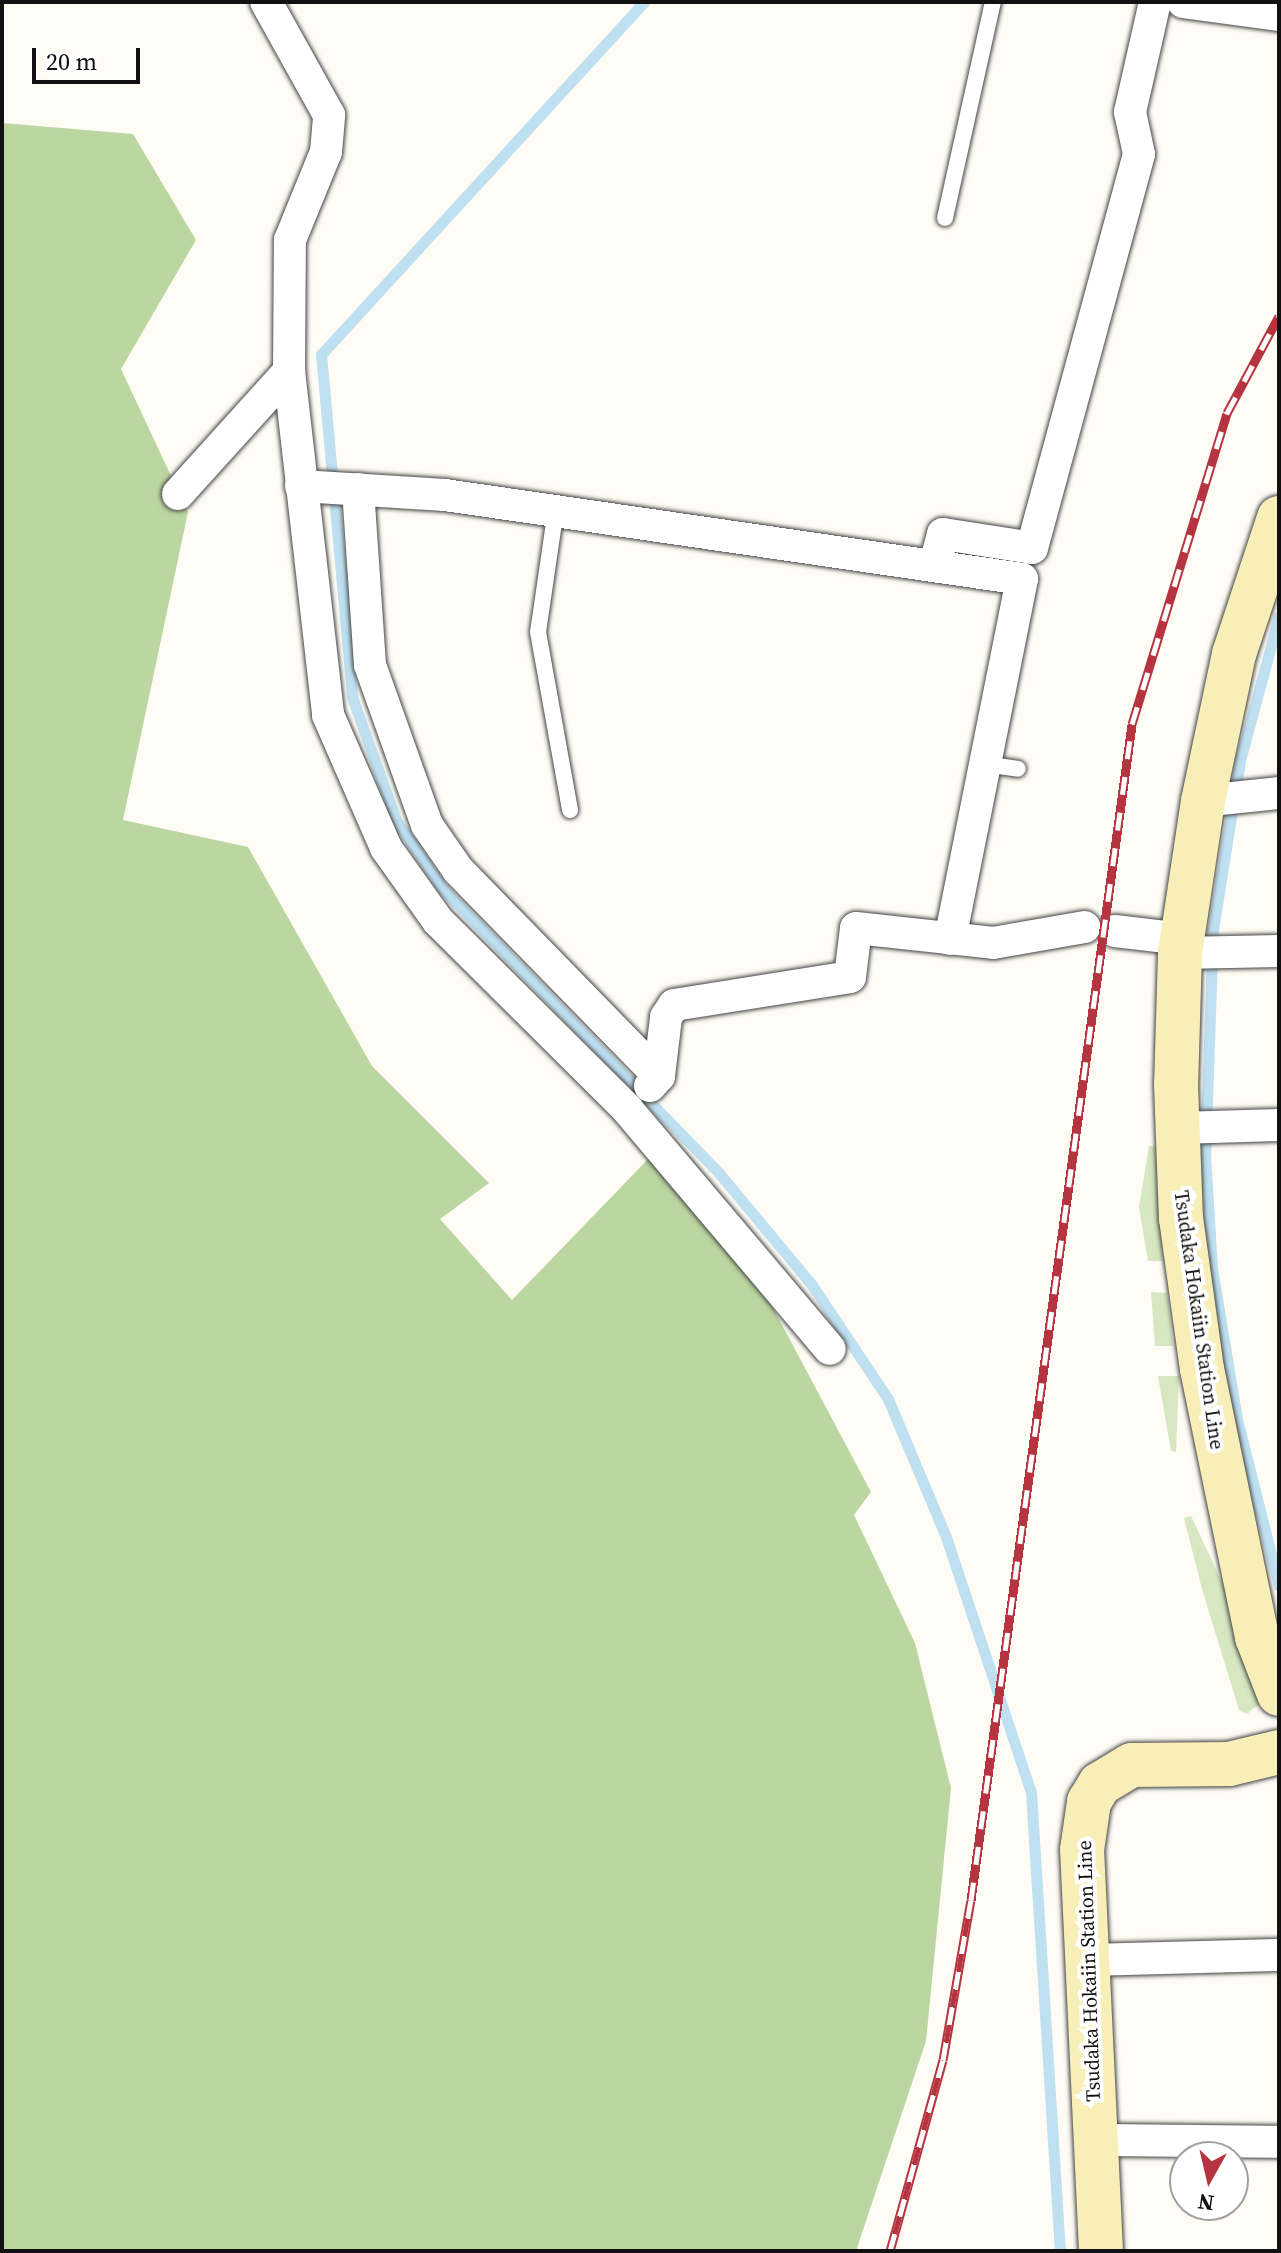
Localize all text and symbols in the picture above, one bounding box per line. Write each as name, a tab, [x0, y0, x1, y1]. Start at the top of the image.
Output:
scale bar	[36, 32, 144, 82]
text: 20 m	[46, 45, 97, 78]
street label: Tsudaka Hokaiin Station Line	[1169, 1189, 1229, 1451]
street label: Tsudaka Hokaiin Station Line	[1072, 1840, 1106, 2102]
north arrow	[1169, 2141, 1249, 2221]
text: N	[1196, 2187, 1216, 2219]

